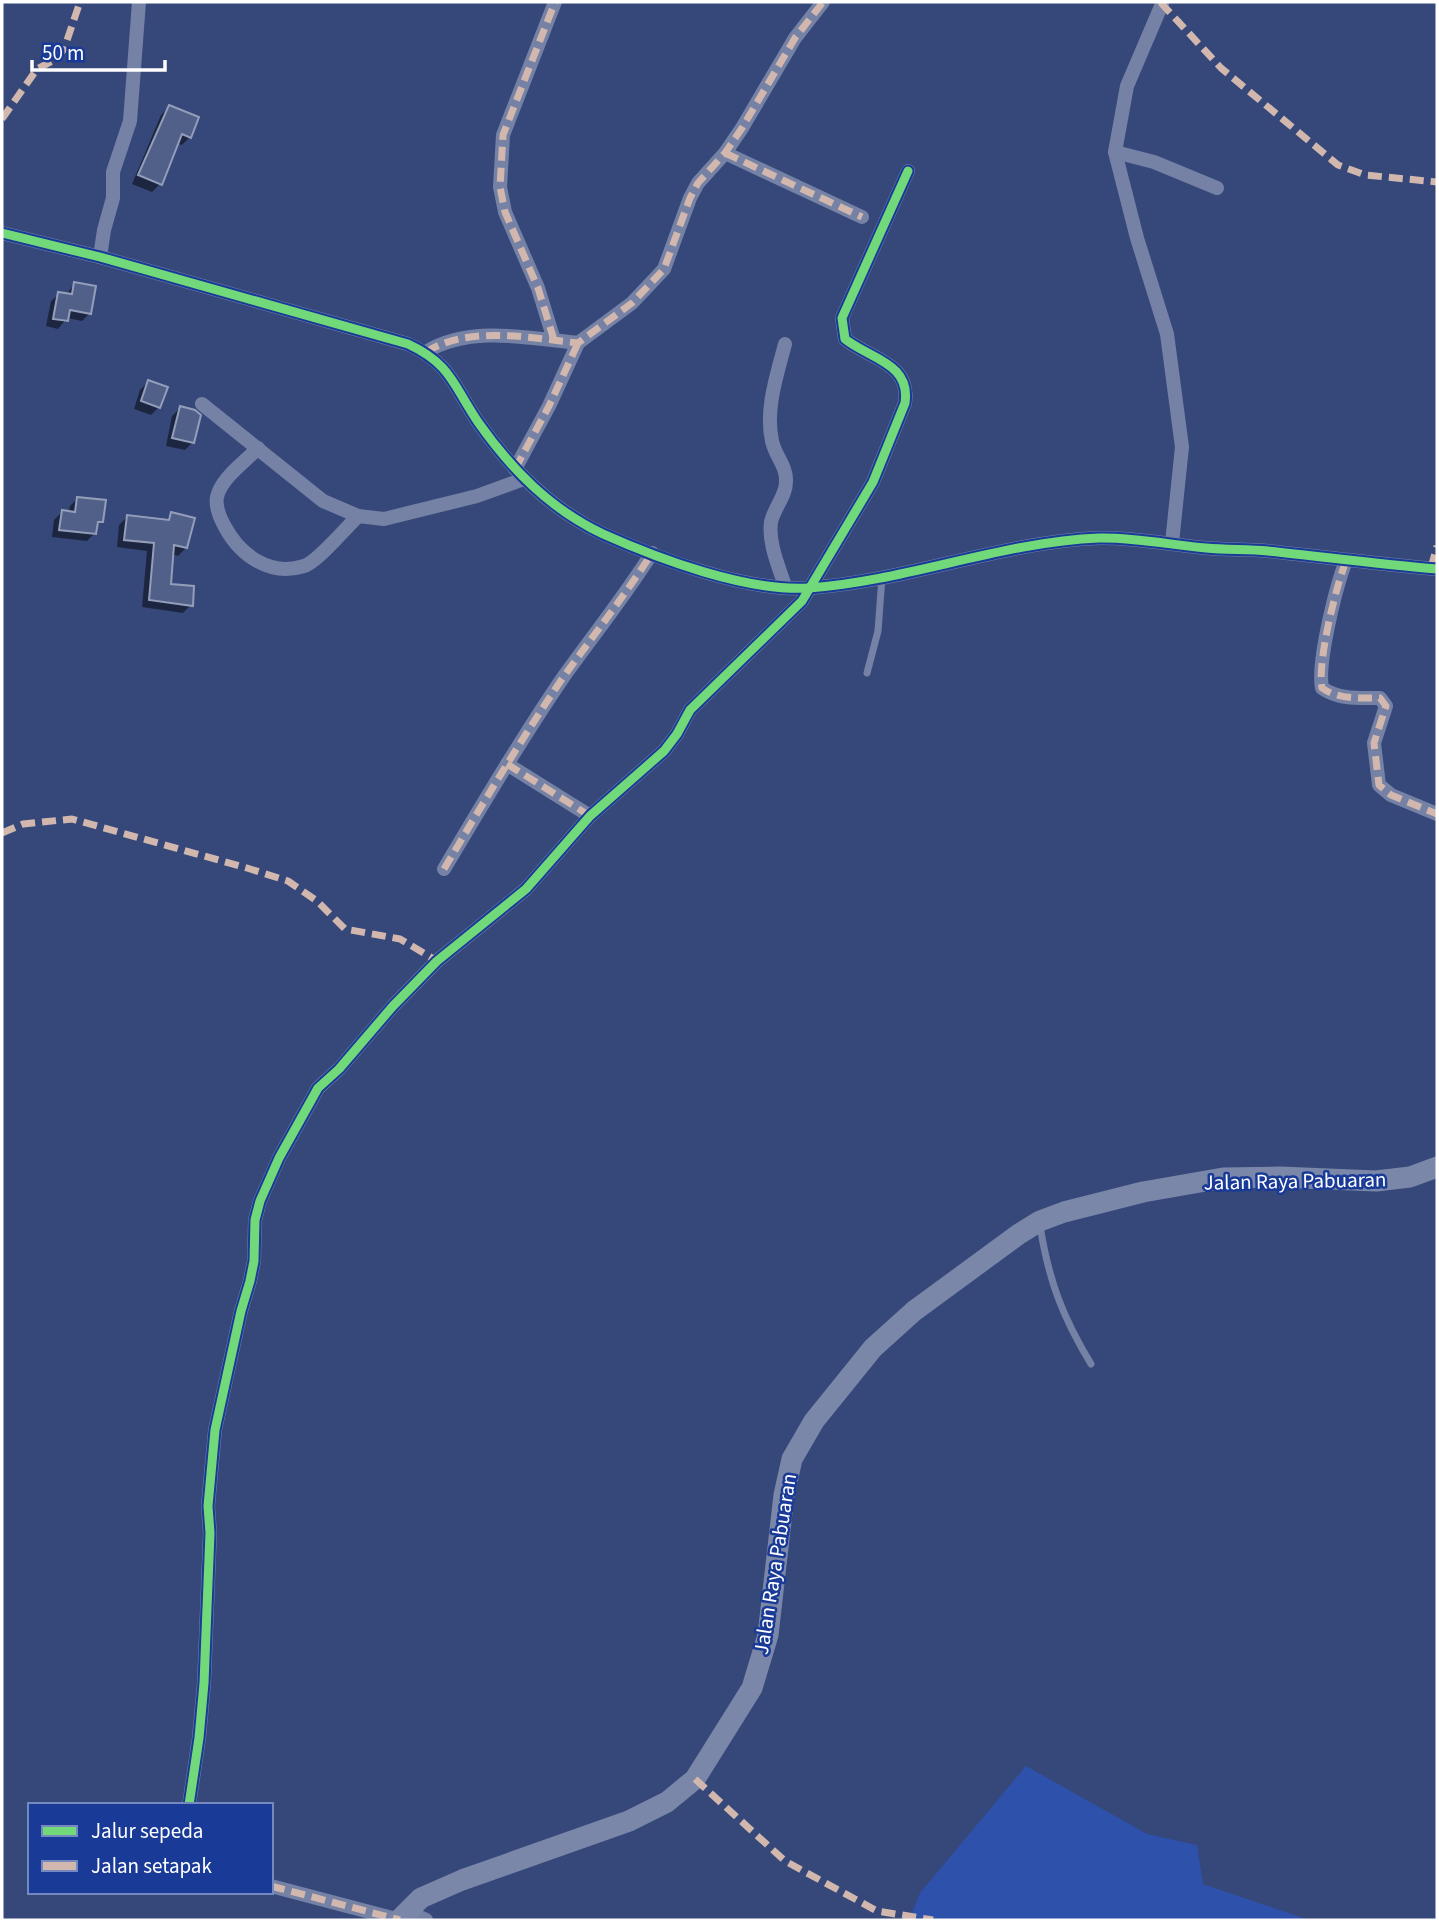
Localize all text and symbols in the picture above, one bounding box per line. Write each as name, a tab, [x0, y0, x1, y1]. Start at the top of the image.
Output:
scale bar	[32, 28, 164, 72]
text: 50 m	[42, 38, 84, 68]
street label: Jalan Raya Pabuaran	[1203, 1164, 1387, 1198]
street label: Jalan Raya Pabuaran	[746, 1471, 804, 1657]
legend	[28, 1803, 273, 1894]
text: Jalur sepeda	[91, 1816, 203, 1846]
text: Jalan setapak	[91, 1851, 212, 1881]

